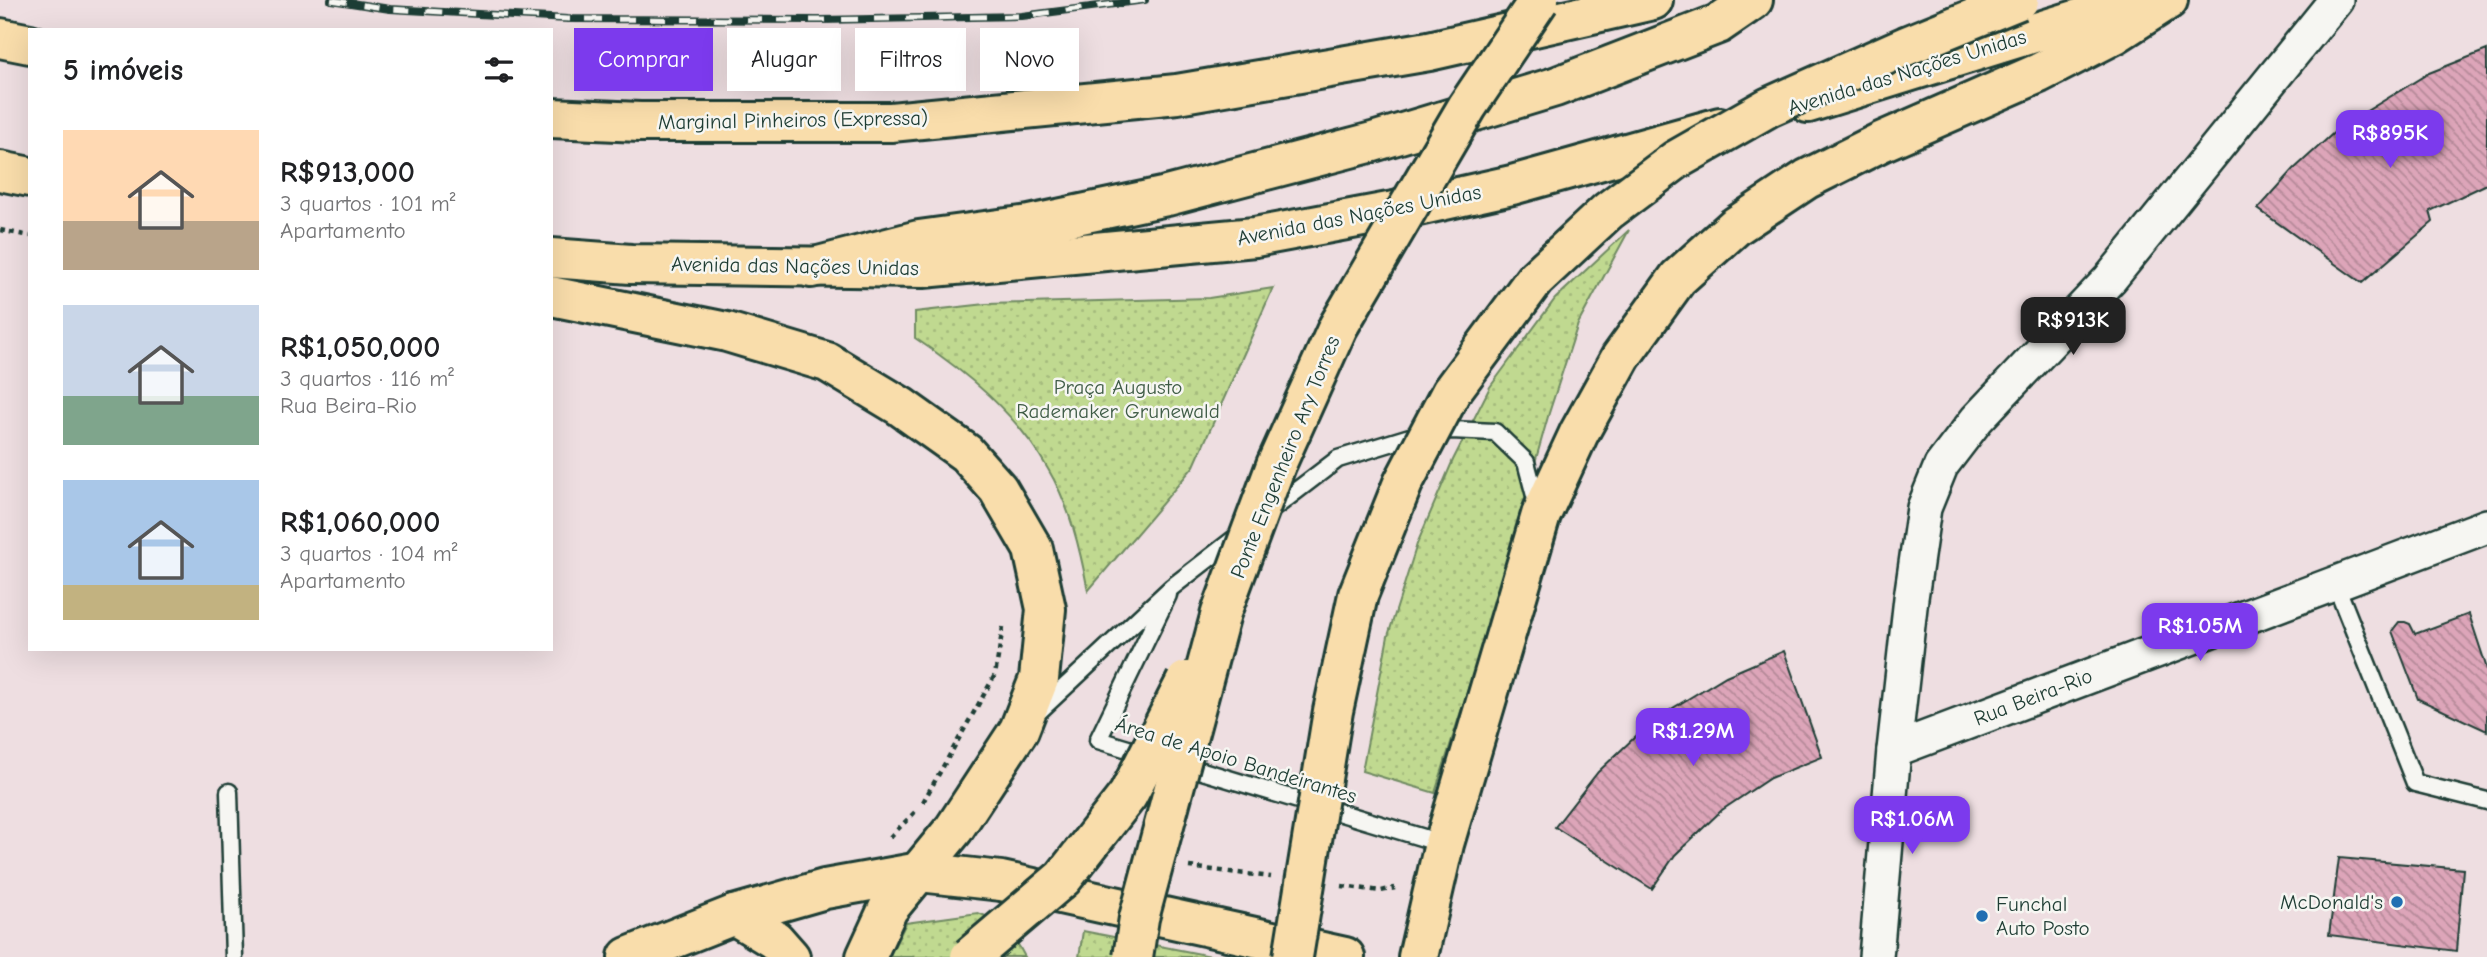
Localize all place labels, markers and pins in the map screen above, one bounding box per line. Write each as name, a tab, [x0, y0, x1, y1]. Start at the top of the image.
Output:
pin: R$895K	[2333, 110, 2447, 170]
pin: R$913K	[2016, 298, 2130, 357]
pin: R$1.05M	[2135, 604, 2265, 663]
pin: R$1.29M	[1628, 708, 1758, 768]
pin: R$1.06M	[1847, 796, 1977, 856]
place label: McDonald's	[2280, 890, 2383, 914]
place label: Funchal Auto Posto	[1996, 892, 2090, 940]
marker: McDonald's	[2389, 894, 2405, 910]
marker: Funchal Auto Posto	[1974, 908, 1990, 924]

